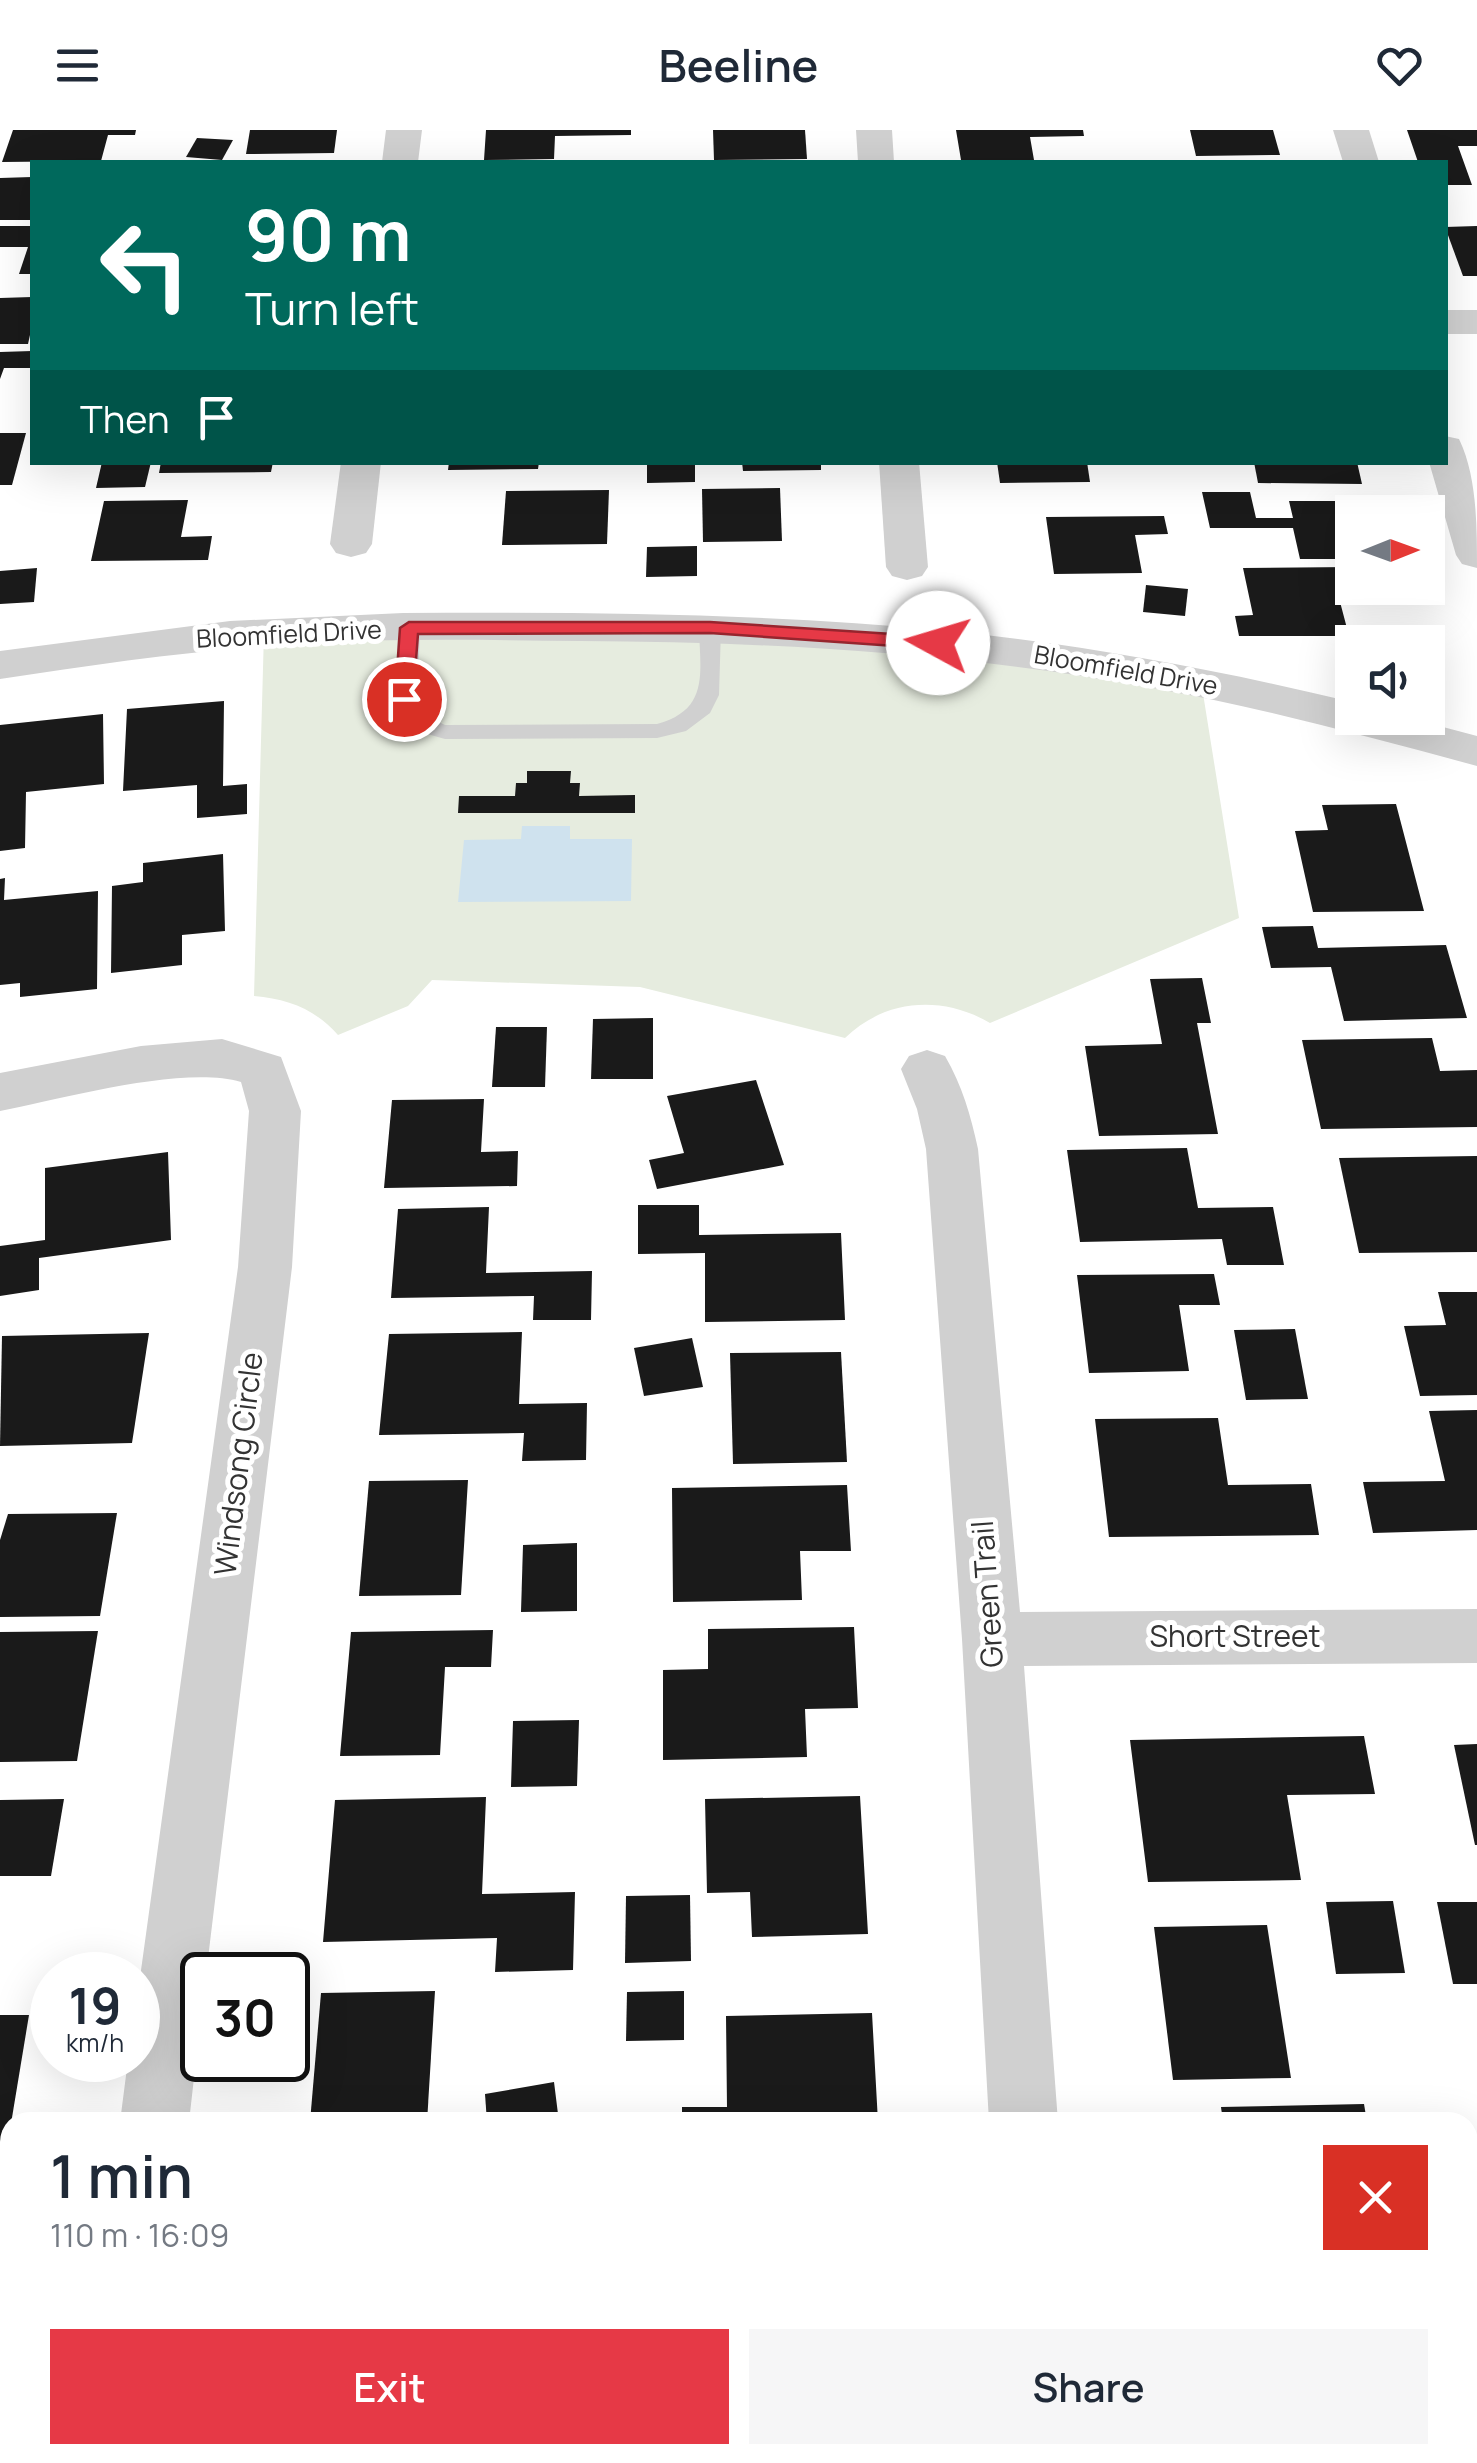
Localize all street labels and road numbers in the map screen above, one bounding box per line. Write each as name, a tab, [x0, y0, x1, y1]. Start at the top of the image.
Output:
street label: Bloomfield Drive	[195, 611, 383, 656]
street label: Bloomfield Drive	[1032, 636, 1221, 703]
street label: Windsong Circle	[203, 1350, 272, 1578]
street label: Green Trail	[961, 1519, 1012, 1669]
street label: Short Street	[1149, 1615, 1321, 1656]

